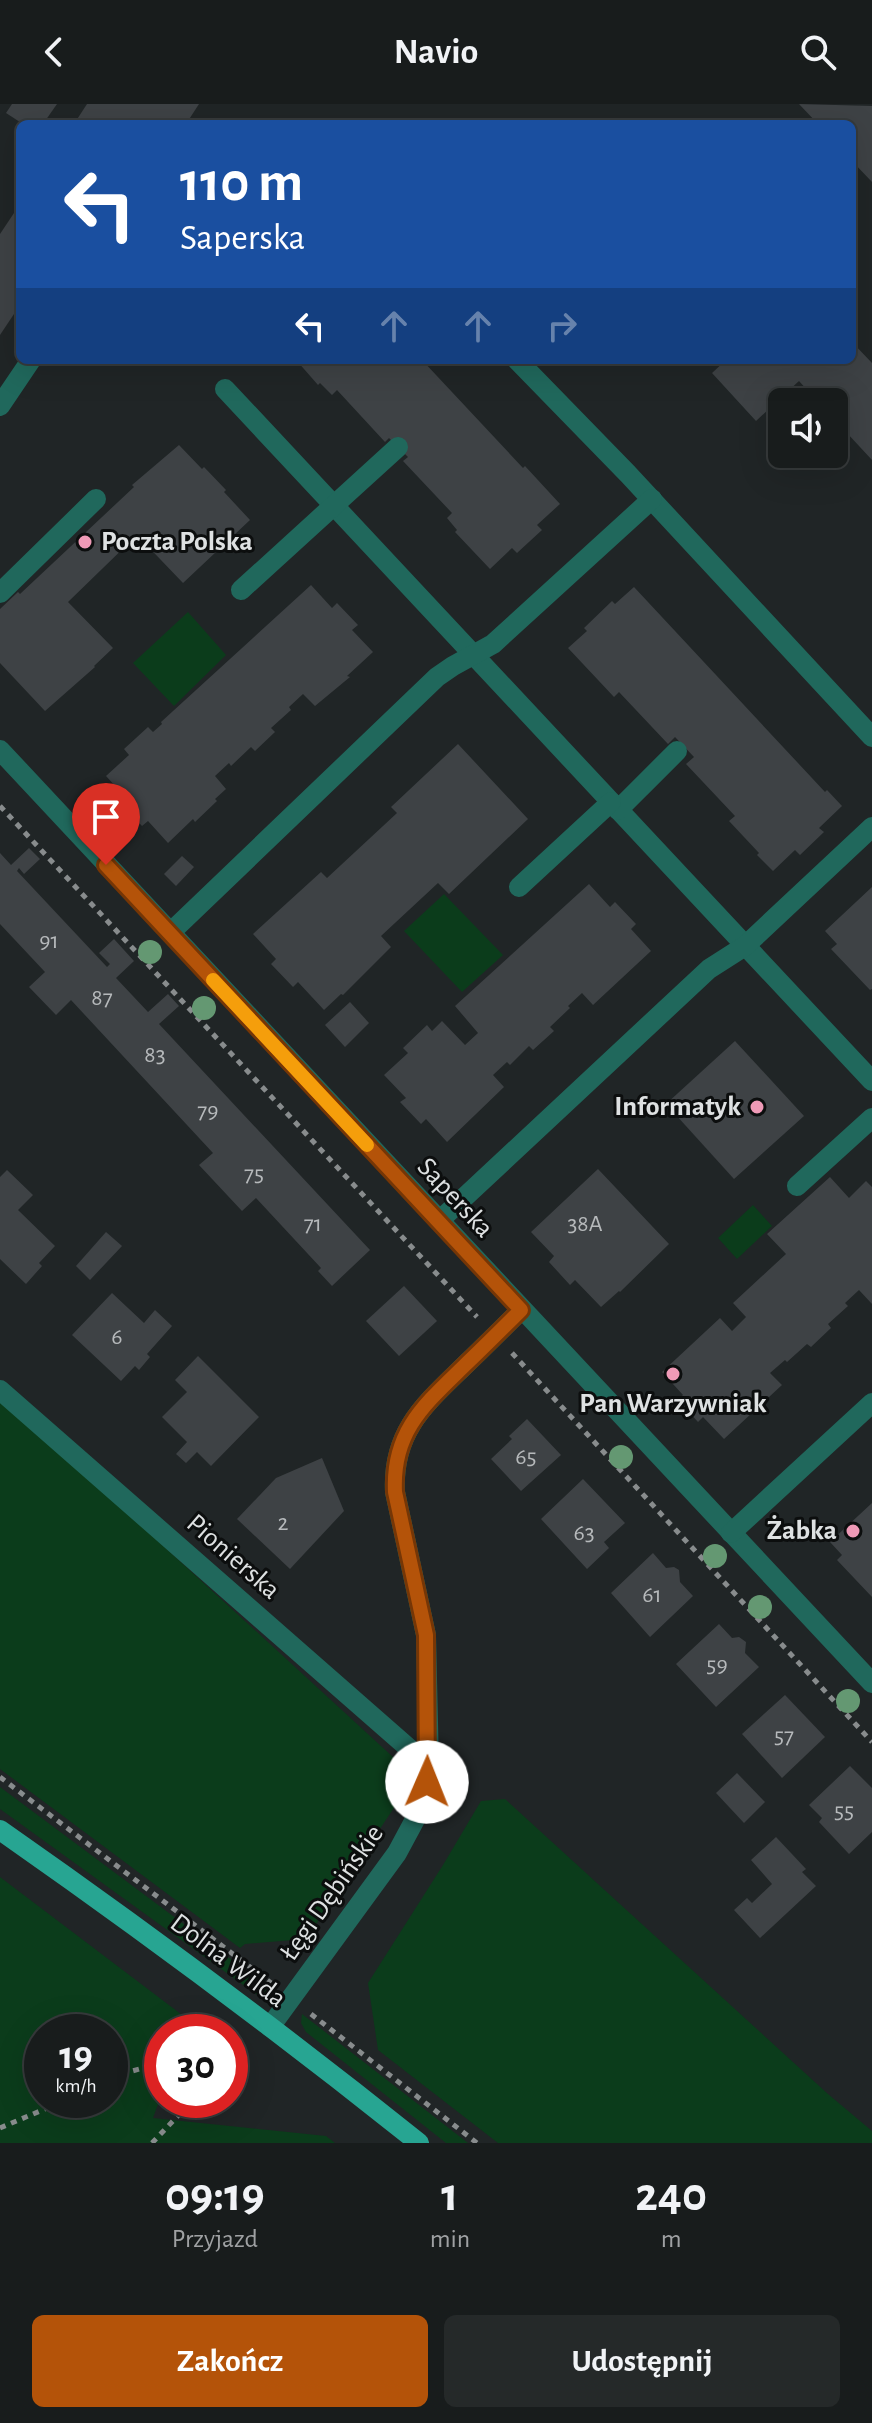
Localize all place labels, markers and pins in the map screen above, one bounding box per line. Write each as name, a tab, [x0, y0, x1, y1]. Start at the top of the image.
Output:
place label: Poczta Polska	[101, 528, 253, 556]
marker: Poczta Polska	[76, 533, 94, 551]
pin	[72, 783, 140, 865]
place label: Informatyk	[614, 1093, 741, 1121]
marker: Informatyk	[748, 1098, 766, 1116]
marker: Pan Warzywniak	[664, 1365, 682, 1383]
place label: Pan Warzywniak	[579, 1390, 767, 1418]
place label: Żabka	[767, 1515, 837, 1545]
marker: Żabka	[844, 1522, 862, 1540]

